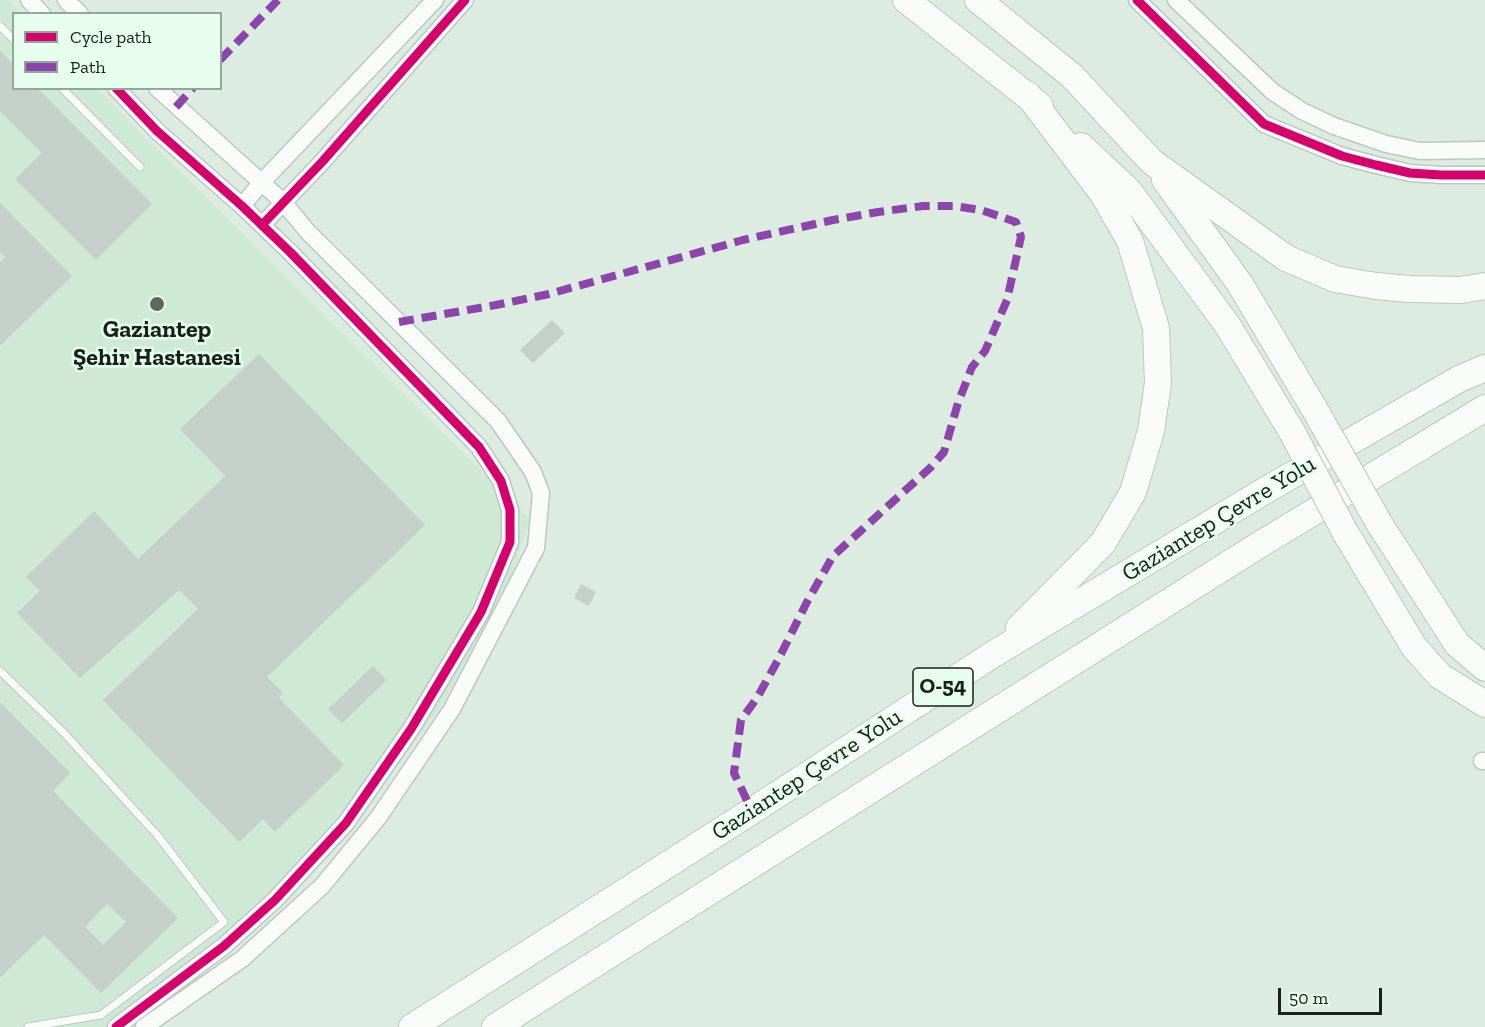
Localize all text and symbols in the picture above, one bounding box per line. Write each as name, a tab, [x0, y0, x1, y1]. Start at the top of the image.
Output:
legend	[12, 12, 222, 90]
text: Cycle path	[70, 26, 152, 48]
text: Path	[70, 56, 106, 78]
marker: Gaziantep Şehir Hastanesi	[148, 295, 166, 313]
place label: Gaziantep Şehir Hastanesi	[73, 316, 241, 372]
street label: Gaziantep Çevre Yolu	[1117, 450, 1321, 588]
road number: O-54	[913, 668, 973, 706]
street label: Gaziantep Çevre Yolu	[707, 703, 907, 847]
scale bar	[1281, 976, 1384, 1014]
text: 50 m	[1289, 987, 1328, 1009]

